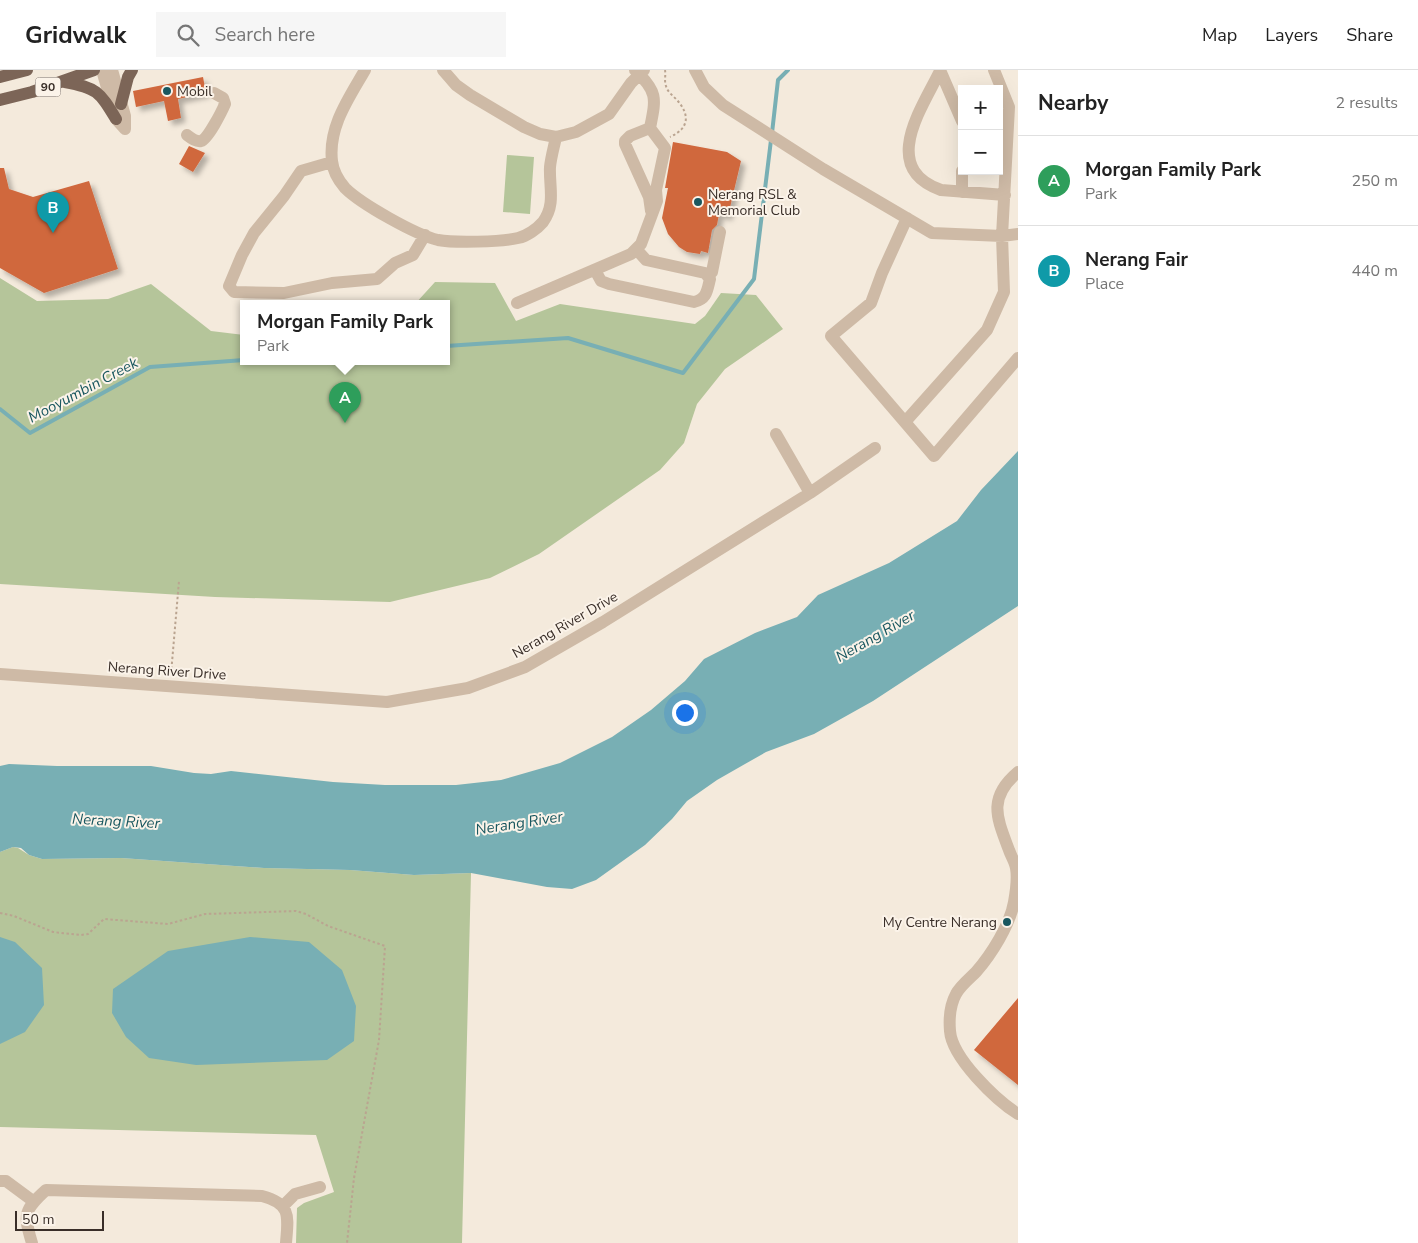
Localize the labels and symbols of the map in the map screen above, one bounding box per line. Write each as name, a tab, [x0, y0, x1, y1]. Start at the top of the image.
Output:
road number: 90	[36, 78, 60, 96]
place label: Mobil	[177, 82, 213, 101]
marker: Mobil	[161, 85, 173, 97]
place label: Nerang RSL & Memorial Club	[708, 185, 800, 220]
pin: B	[37, 192, 69, 233]
marker: Nerang RSL & Memorial Club	[692, 196, 704, 208]
water label: Mooyumbin Creek	[25, 352, 142, 427]
pin: A	[329, 382, 361, 423]
street label: Nerang River Drive	[509, 587, 621, 663]
water label: Nerang River	[832, 605, 919, 667]
street label: Nerang River Drive	[107, 657, 227, 685]
your location	[672, 700, 698, 726]
water label: Nerang River	[474, 806, 565, 840]
water label: Nerang River	[72, 809, 161, 833]
place label: My Centre Nerang	[883, 913, 997, 932]
marker: My Centre Nerang	[1001, 916, 1013, 928]
scale bar	[15, 1208, 104, 1231]

